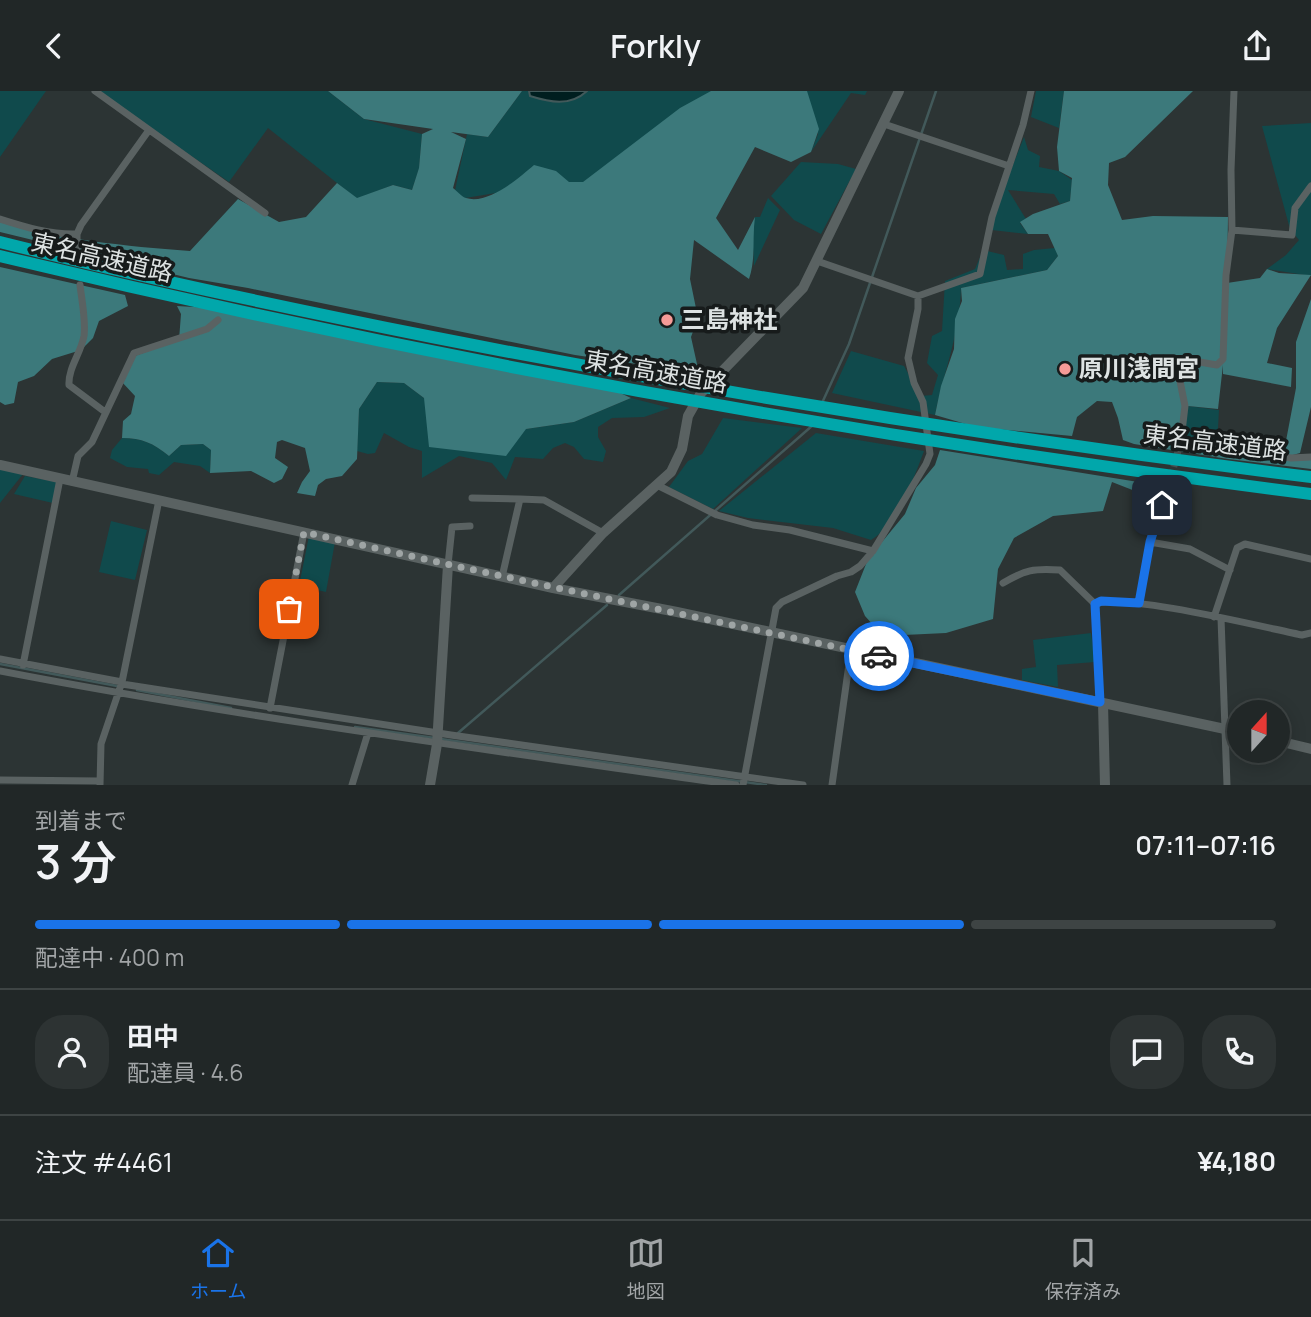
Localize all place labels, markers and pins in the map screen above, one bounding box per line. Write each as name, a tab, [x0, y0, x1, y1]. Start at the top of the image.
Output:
place label: 三島神社	[681, 302, 777, 335]
marker: 三島神社	[659, 312, 675, 328]
place label: 原川浅間宮	[1079, 351, 1199, 384]
marker: 原川浅間宮	[1057, 361, 1073, 377]
pin	[1132, 475, 1192, 535]
pin	[259, 579, 319, 639]

